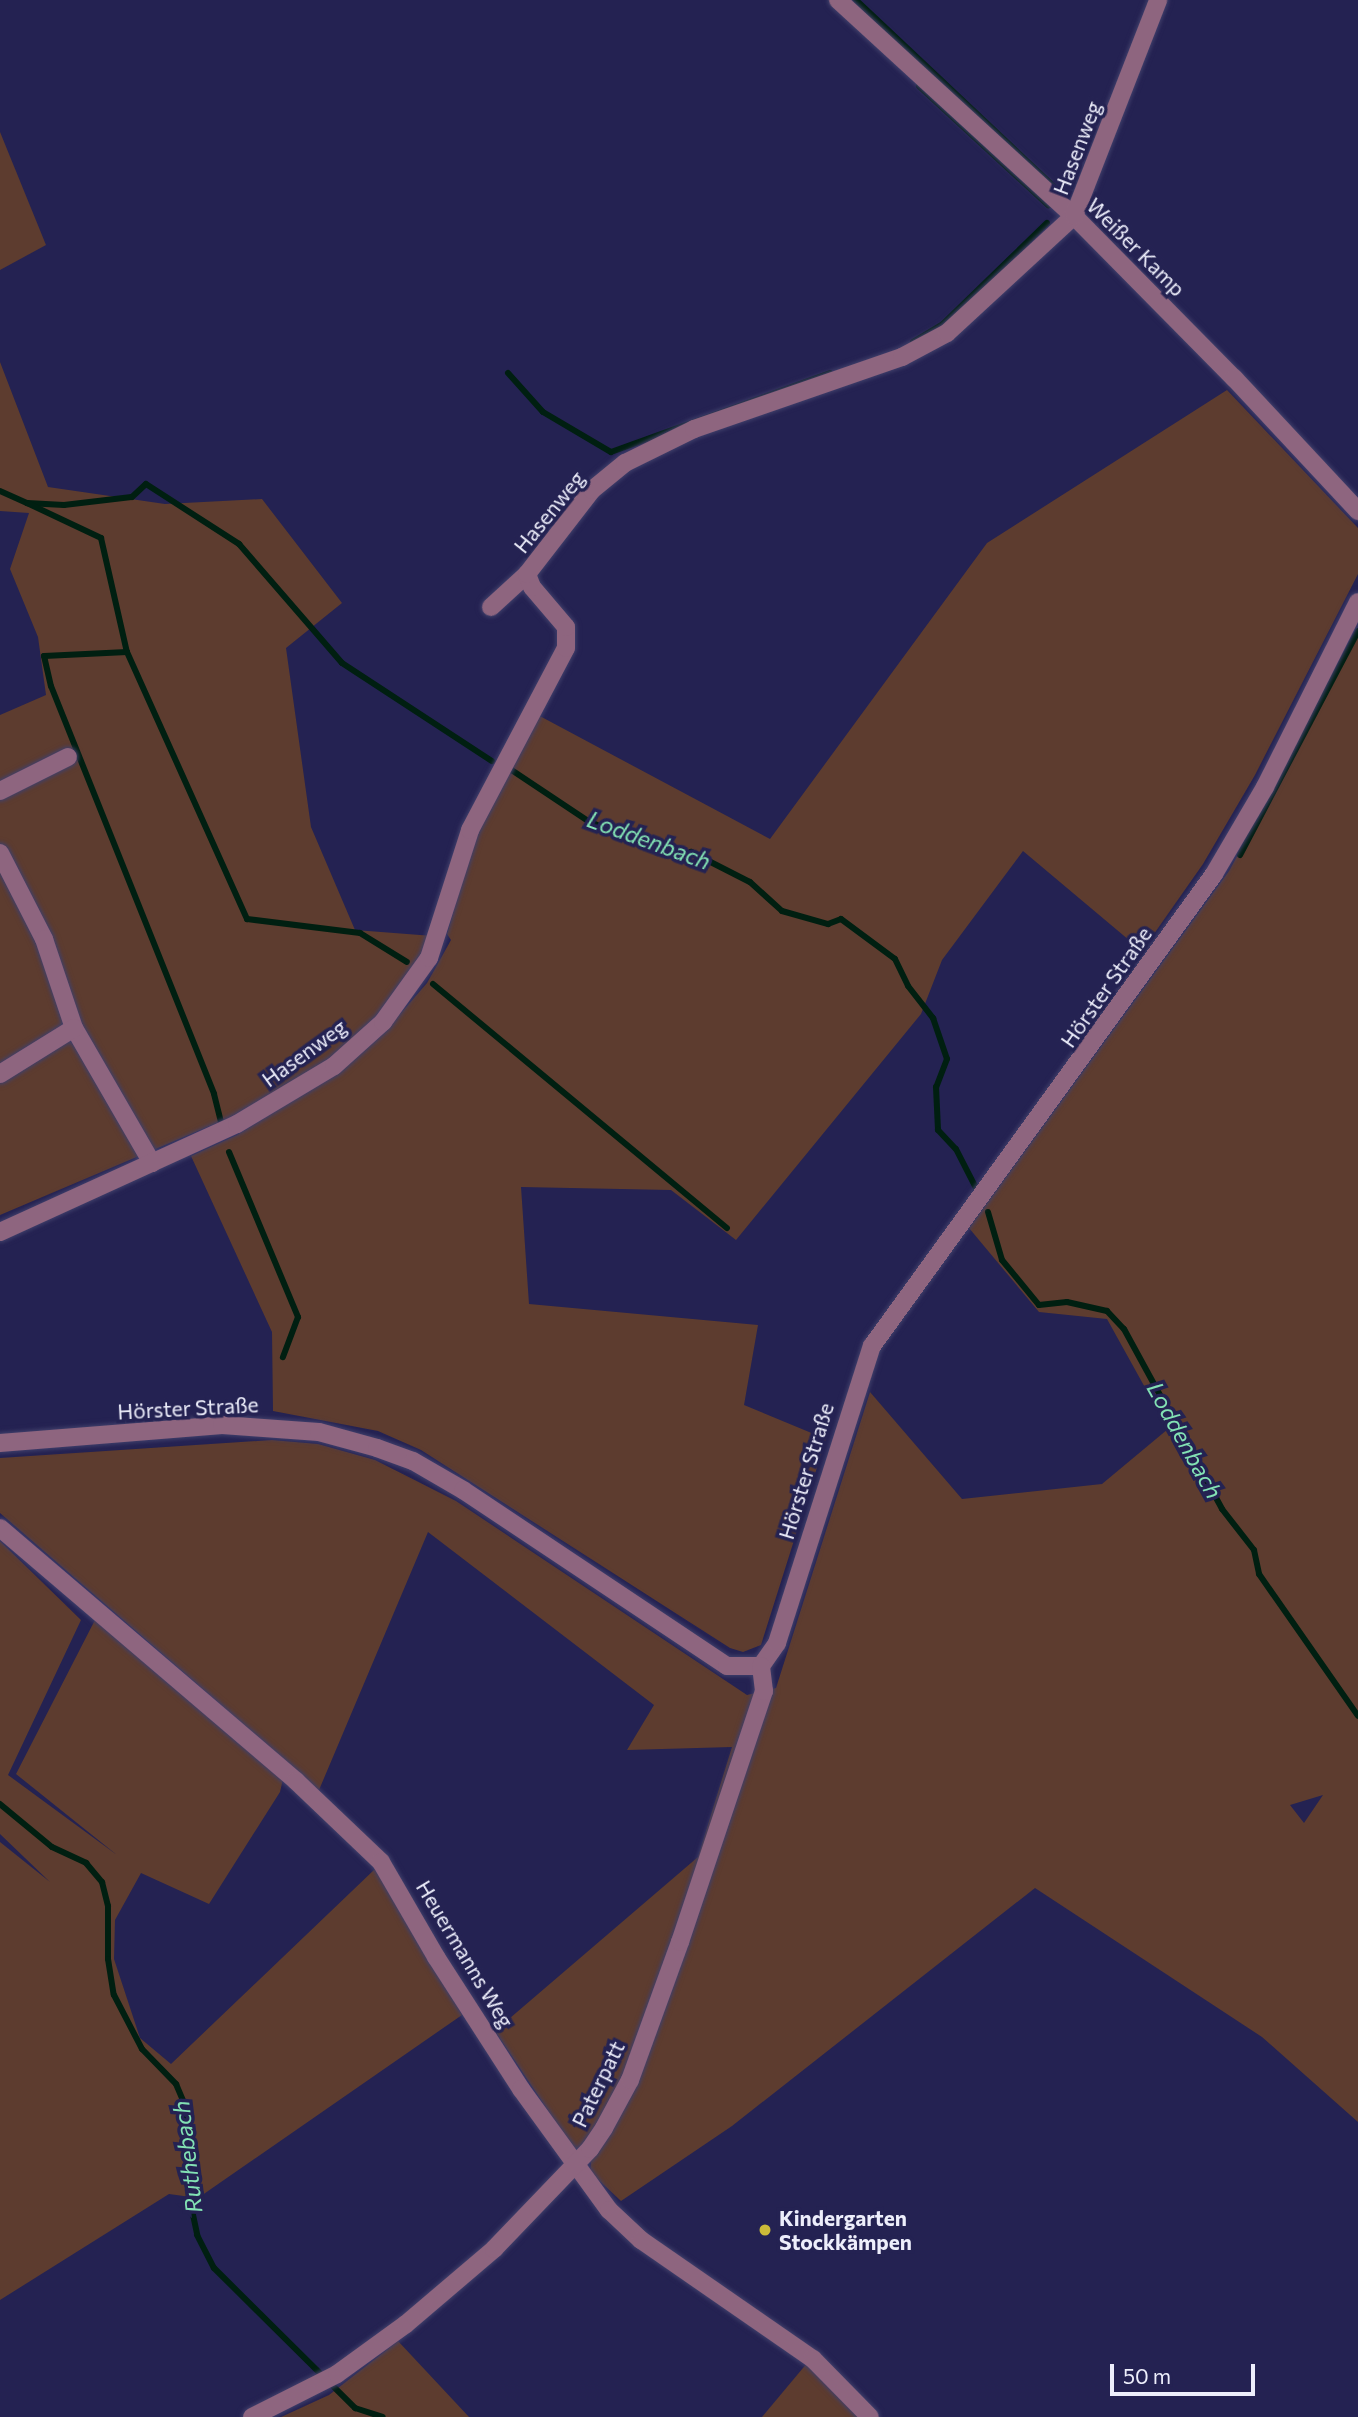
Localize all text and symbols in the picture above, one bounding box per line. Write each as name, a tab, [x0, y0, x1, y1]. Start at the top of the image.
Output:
street label: Hasenweg	[1048, 98, 1106, 198]
street label: Weißer Kamp	[1082, 193, 1190, 301]
street label: Hasenweg	[508, 466, 590, 558]
water label: Loddenbach	[584, 805, 714, 875]
street label: Hörster Straße	[1055, 922, 1157, 1052]
street label: Hasenweg	[257, 1014, 351, 1092]
water label: Loddenbach	[1142, 1377, 1228, 1503]
street label: Hörster Straße	[117, 1392, 259, 1424]
street label: Hörster Straße	[773, 1400, 839, 1542]
street label: Heuermanns Weg	[411, 1876, 519, 2032]
street label: Paterpatt	[566, 2037, 630, 2131]
water label: Ruthebach	[166, 2099, 208, 2215]
place label: Kindergarten Stockkämpen	[779, 2205, 912, 2255]
marker: Kindergarten Stockkämpen	[757, 2222, 773, 2238]
scale bar	[1113, 2350, 1258, 2394]
text: 50 m	[1123, 2363, 1171, 2388]

